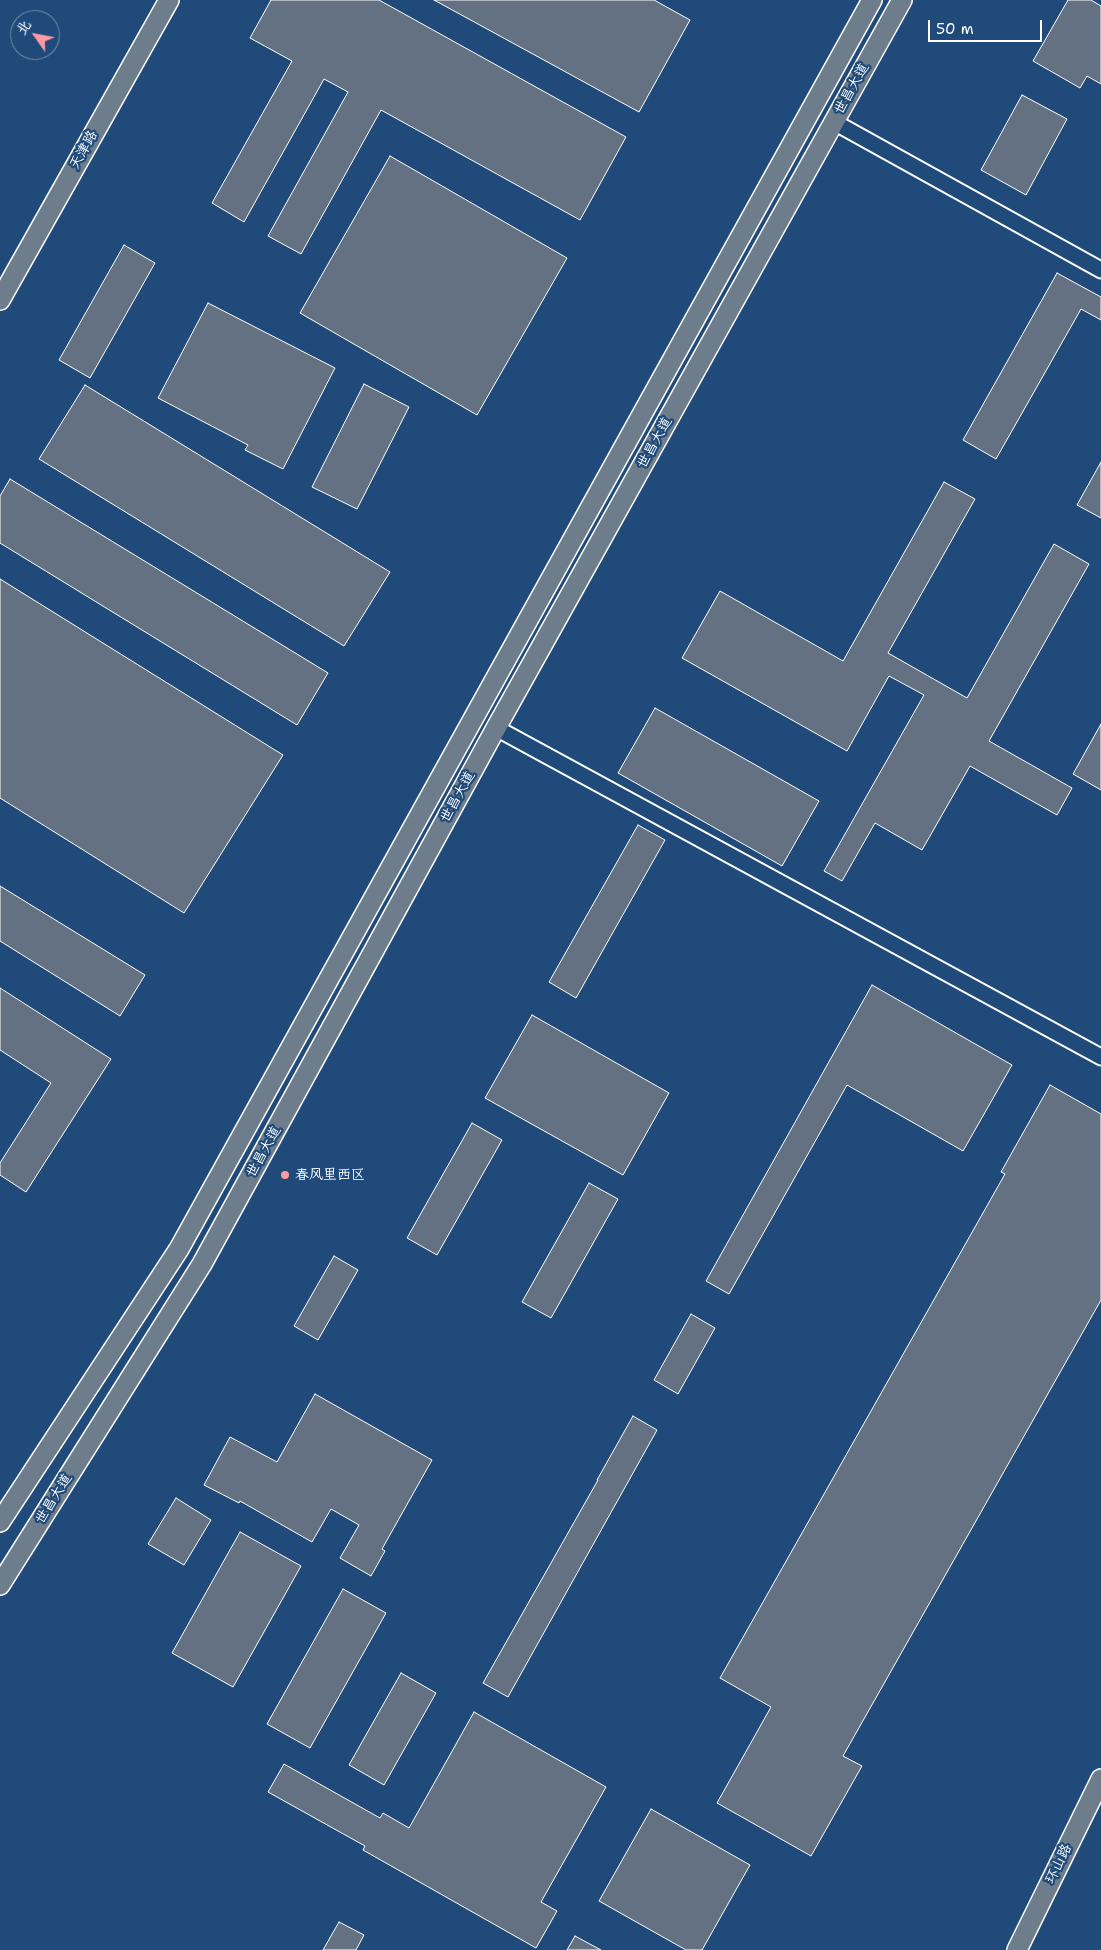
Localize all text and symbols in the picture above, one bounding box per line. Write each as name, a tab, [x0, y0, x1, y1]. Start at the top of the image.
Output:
north arrow	[10, 10, 60, 60]
scale bar	[931, 10, 1045, 42]
text: 北	[12, 17, 35, 38]
text: 50 m	[936, 19, 974, 39]
street label: 世昌大道	[831, 60, 873, 118]
street label: 天津路	[66, 128, 102, 172]
street label: 世昌大道	[634, 414, 676, 472]
street label: 世昌大道	[437, 768, 479, 826]
street label: 世昌大道	[243, 1123, 285, 1181]
place label: 春风里西区	[295, 1167, 365, 1183]
marker: 春风里西区	[279, 1169, 291, 1181]
street label: 世昌大道	[32, 1471, 76, 1527]
street label: 环山路	[1042, 1841, 1076, 1887]

